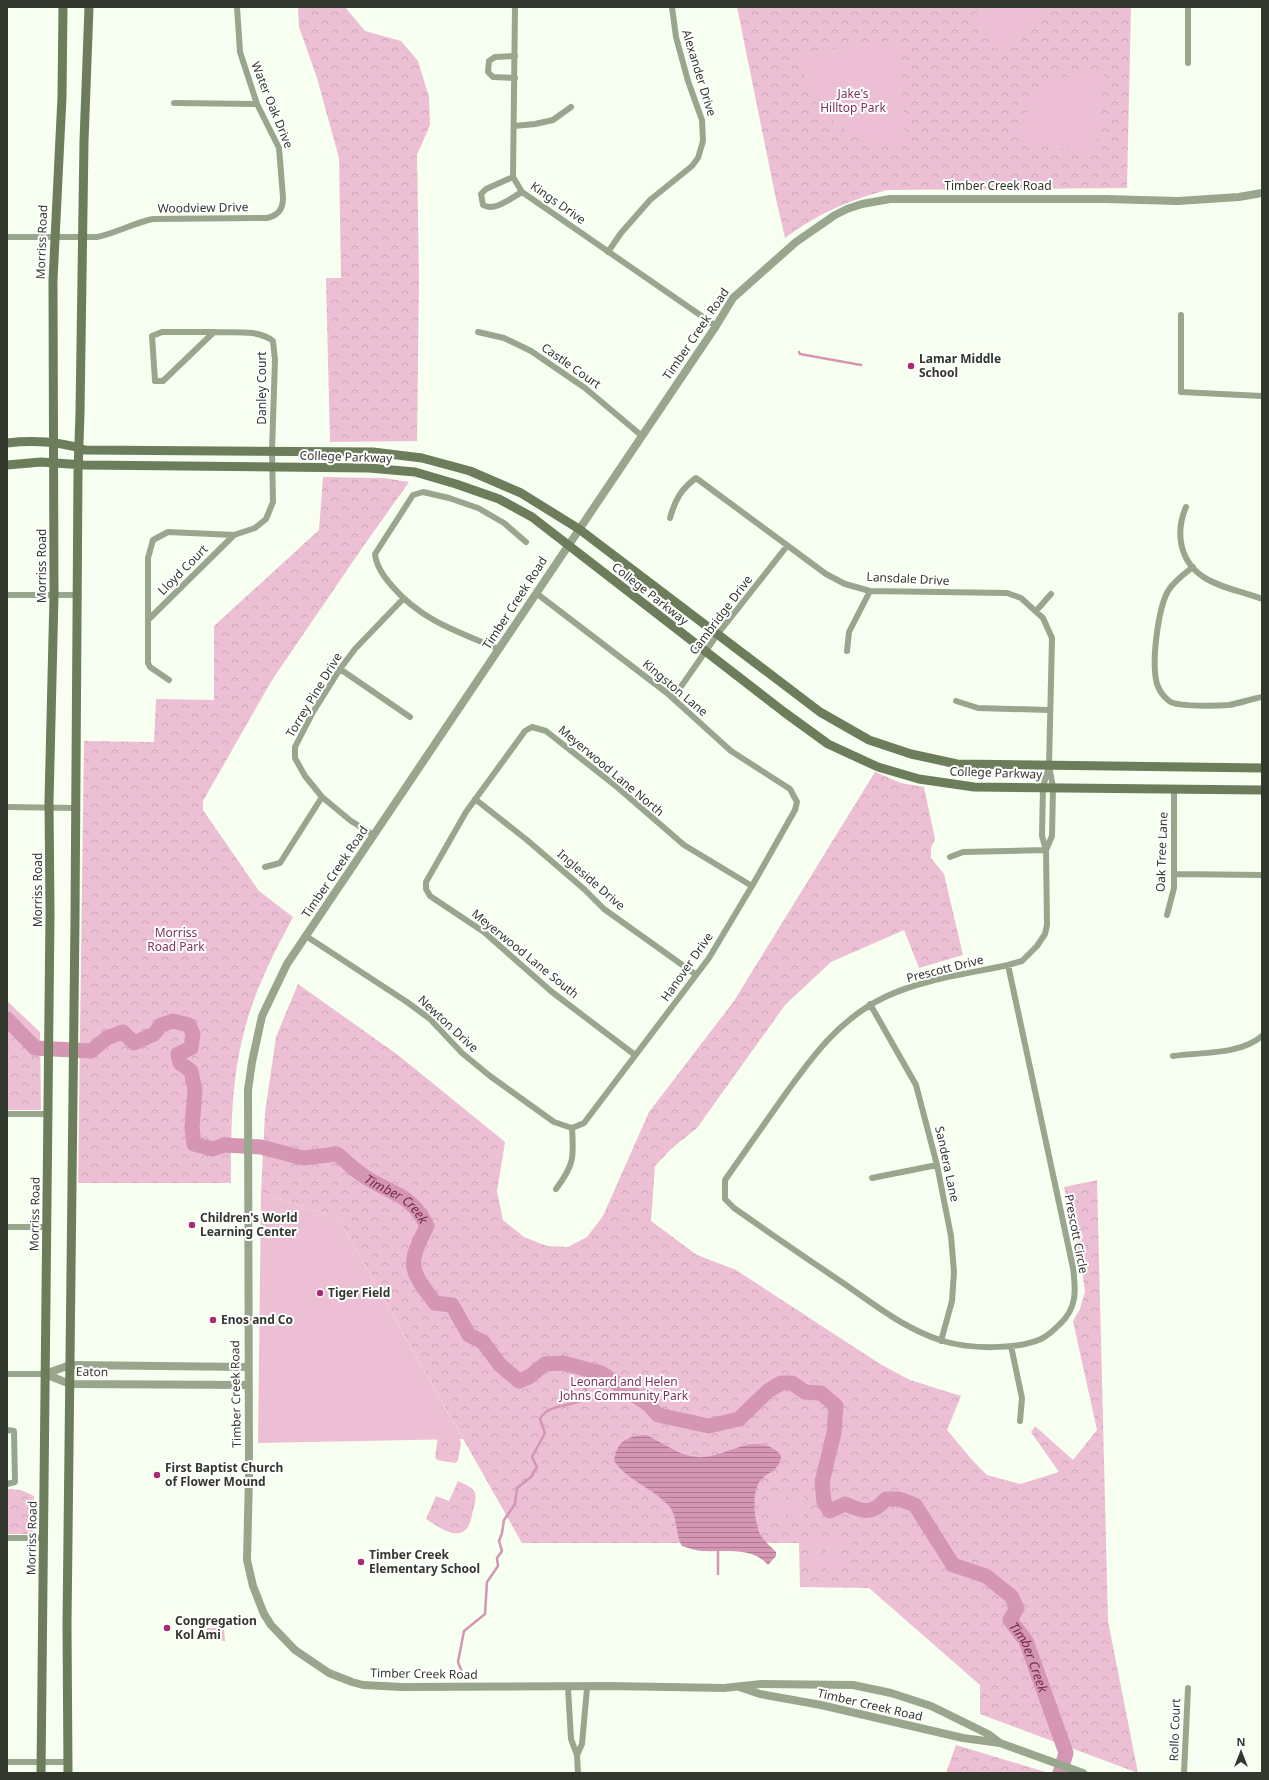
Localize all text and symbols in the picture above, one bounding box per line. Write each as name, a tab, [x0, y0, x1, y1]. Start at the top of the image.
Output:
street label: Alexander Drive	[678, 27, 721, 118]
street label: Water Oak Drive	[247, 59, 298, 151]
park label: Jake's Hilltop Park	[820, 85, 886, 116]
street label: Kings Drive	[527, 177, 590, 228]
street label: Timber Creek Road	[944, 177, 1052, 194]
street label: Woodview Drive	[157, 198, 249, 217]
street label: Morriss Road	[32, 204, 51, 280]
street label: Timber Creek Road	[659, 284, 733, 383]
street label: Castle Court	[538, 339, 605, 393]
place label: Lamar Middle School	[919, 350, 1001, 381]
street label: Danley Court	[253, 351, 270, 425]
marker: Lamar Middle School	[906, 361, 916, 371]
street label: College Parkway	[299, 446, 394, 467]
street label: Morriss Road	[33, 529, 50, 603]
street label: Lloyd Court	[154, 540, 212, 598]
street label: Timber Creek Road	[478, 553, 551, 652]
street label: College Parkway	[609, 558, 693, 629]
street label: Lansdale Drive	[866, 568, 950, 589]
street label: Cambridge Drive	[685, 571, 756, 658]
street label: Torrey Pine Drive	[282, 649, 346, 740]
street label: Kingston Lane	[639, 655, 712, 720]
street label: Meyerwood Lane North	[555, 721, 668, 820]
street label: College Parkway	[949, 762, 1044, 783]
street label: Oak Tree Lane	[1152, 811, 1171, 892]
street label: Timber Creek Road	[298, 822, 372, 921]
street label: Ingleside Drive	[554, 845, 629, 914]
street label: Morriss Road	[29, 853, 46, 927]
street label: Meyerwood Lane South	[468, 905, 582, 1002]
park label: Morriss Road Park	[147, 924, 205, 955]
street label: Hanover Drive	[656, 929, 717, 1005]
street label: Prescott Drive	[905, 951, 985, 986]
street label: Newton Drive	[414, 991, 482, 1056]
street label: Sandera Lane	[931, 1125, 964, 1203]
water label: Timber Creek	[361, 1170, 433, 1227]
street label: Morriss Road	[25, 1177, 44, 1251]
street label: Prescott Circle	[1060, 1193, 1093, 1275]
place label: Children's World Learning Center	[200, 1209, 298, 1240]
marker: Children's World Learning Center	[187, 1220, 197, 1230]
place label: Tiger Field	[328, 1284, 390, 1301]
marker: Tiger Field	[315, 1288, 325, 1298]
place label: Enos and Co	[221, 1311, 293, 1328]
marker: Enos and Co	[208, 1315, 218, 1325]
street label: Timber Creek Road	[226, 1340, 245, 1448]
street label: Eaton	[76, 1363, 108, 1380]
park label: Leonard and Helen Johns Community Park	[559, 1373, 689, 1404]
place label: First Baptist Church of Flower Mound	[165, 1459, 283, 1490]
marker: First Baptist Church of Flower Mound	[152, 1470, 162, 1480]
street label: Morriss Road	[22, 1501, 41, 1575]
place label: Timber Creek Elementary School	[369, 1546, 480, 1577]
marker: Timber Creek Elementary School	[356, 1557, 366, 1567]
place label: Congregation Kol Ami	[175, 1612, 257, 1643]
water label: Timber Creek	[1005, 1618, 1053, 1695]
marker: Congregation Kol Ami	[162, 1623, 172, 1633]
street label: Timber Creek Road	[370, 1664, 478, 1683]
street label: Timber Creek Road	[816, 1684, 924, 1725]
street label: Rollo Court	[1165, 1698, 1184, 1762]
north arrow	[1221, 1732, 1261, 1772]
text: N	[1237, 1734, 1245, 1749]

